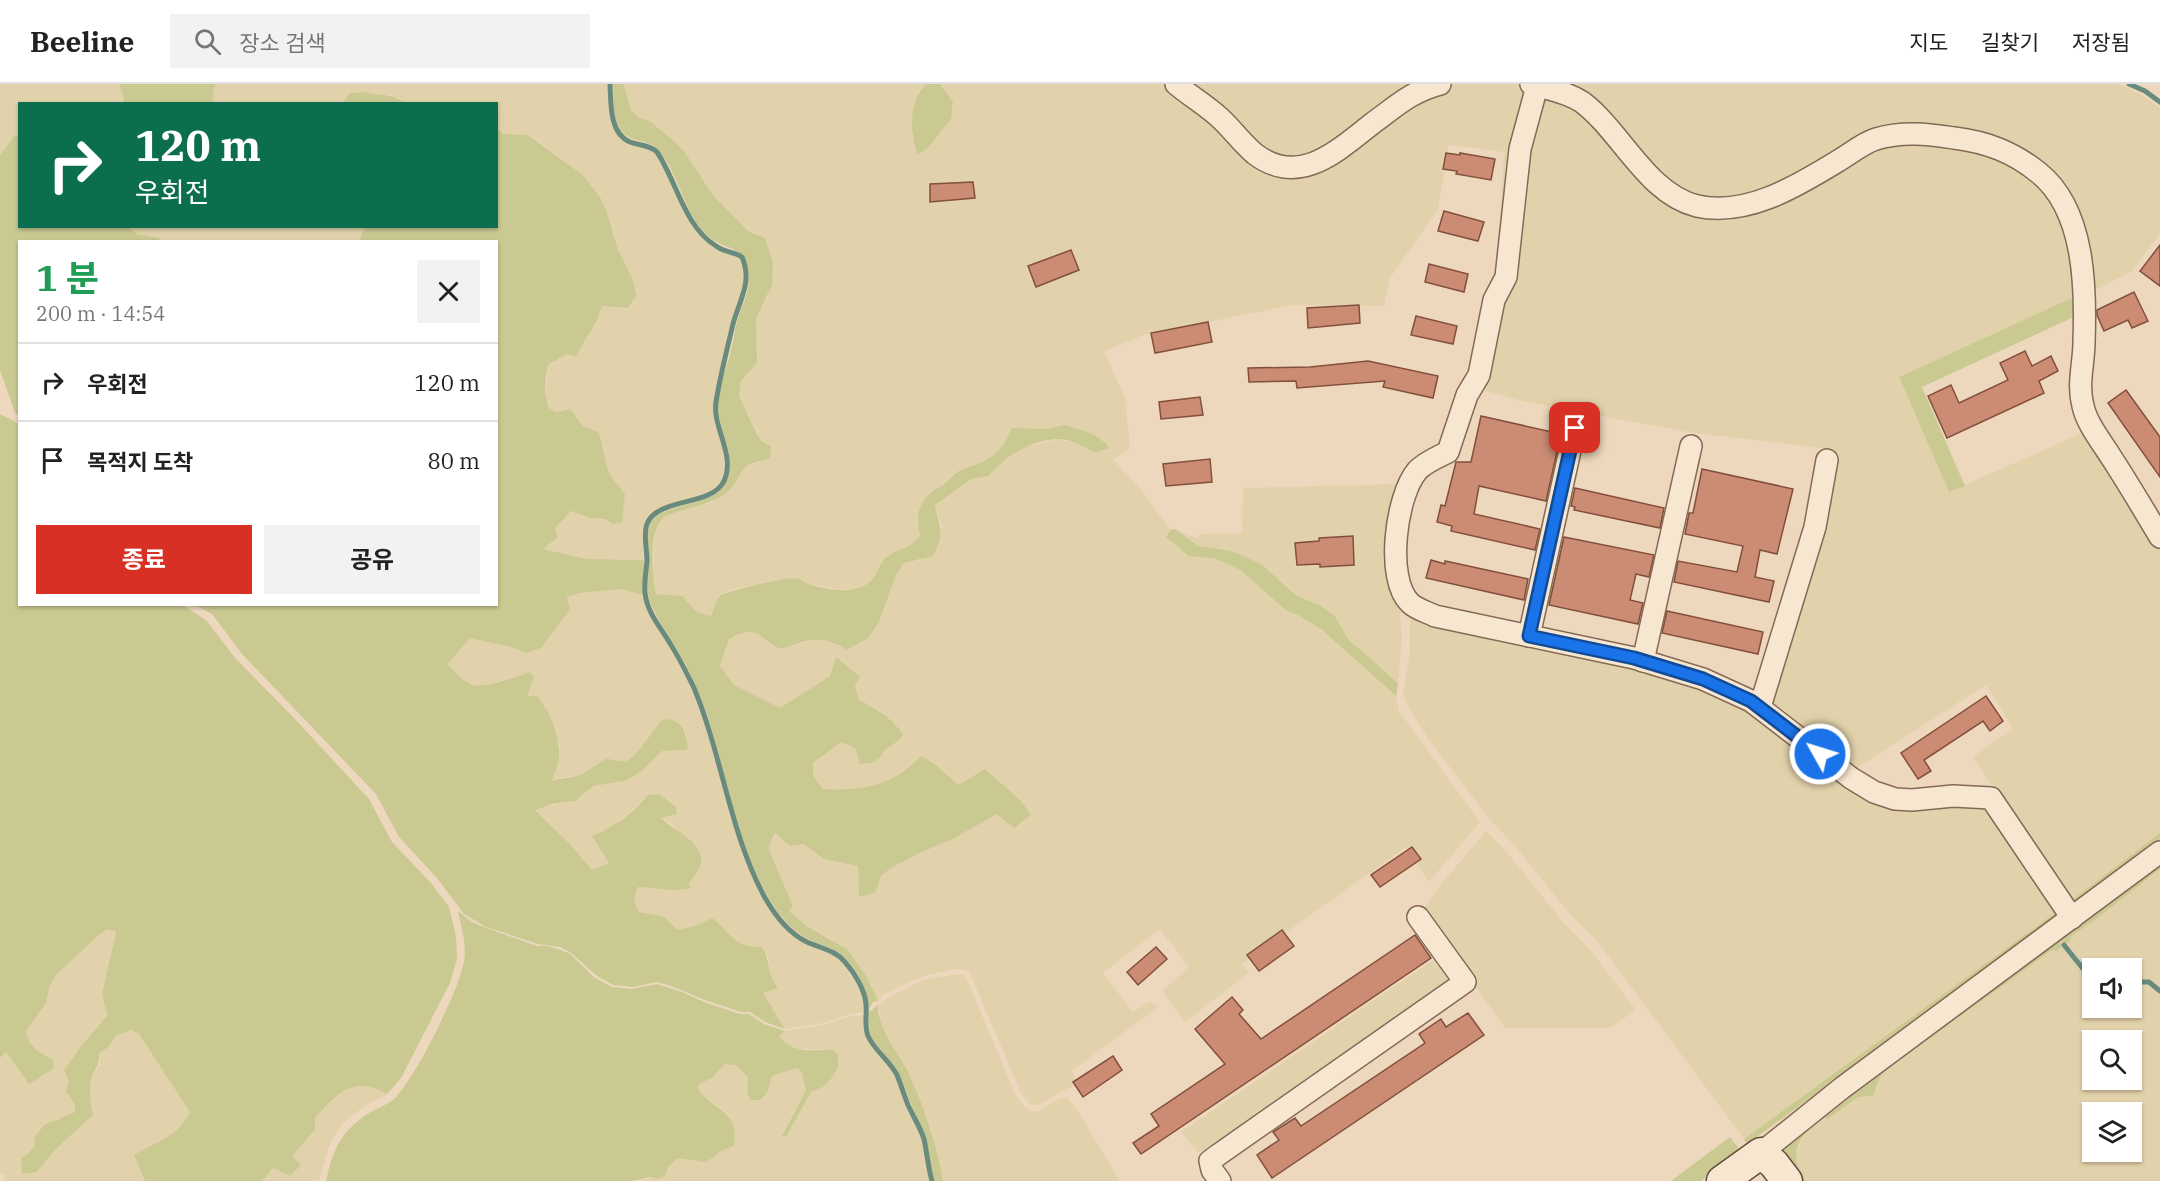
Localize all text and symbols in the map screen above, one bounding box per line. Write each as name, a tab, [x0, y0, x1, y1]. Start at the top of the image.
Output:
search box	[170, 14, 590, 68]
text: Beeline	[30, 23, 134, 60]
icon: search	[191, 25, 224, 58]
text: 장소 검색	[239, 28, 325, 57]
text: 지도	[1909, 28, 1948, 56]
text: 길찾기	[1981, 28, 2039, 56]
text: 저장됨	[2072, 28, 2130, 56]
text: 120 m	[135, 118, 261, 173]
icon: right	[36, 126, 114, 204]
text: 우회전	[135, 174, 210, 209]
text: 1 분	[36, 254, 99, 301]
button: close	[417, 260, 480, 323]
text: 200 m · 14:54	[36, 300, 165, 327]
icon: right	[36, 366, 69, 399]
text: 120 m	[414, 368, 480, 397]
text: 우회전	[87, 369, 148, 398]
pin	[1549, 402, 1600, 453]
icon: arrive	[1558, 411, 1591, 444]
icon: arrive	[36, 444, 69, 477]
text: 80 m	[428, 446, 480, 475]
text: 목적지 도착	[87, 447, 193, 476]
button: 종료	[36, 525, 252, 594]
button: 공유	[264, 525, 480, 594]
position arrow	[1788, 722, 1852, 786]
map controls	[2082, 958, 2142, 1162]
button: sound	[2082, 958, 2142, 1018]
button: search	[2082, 1030, 2142, 1090]
button: layers	[2082, 1102, 2142, 1162]

